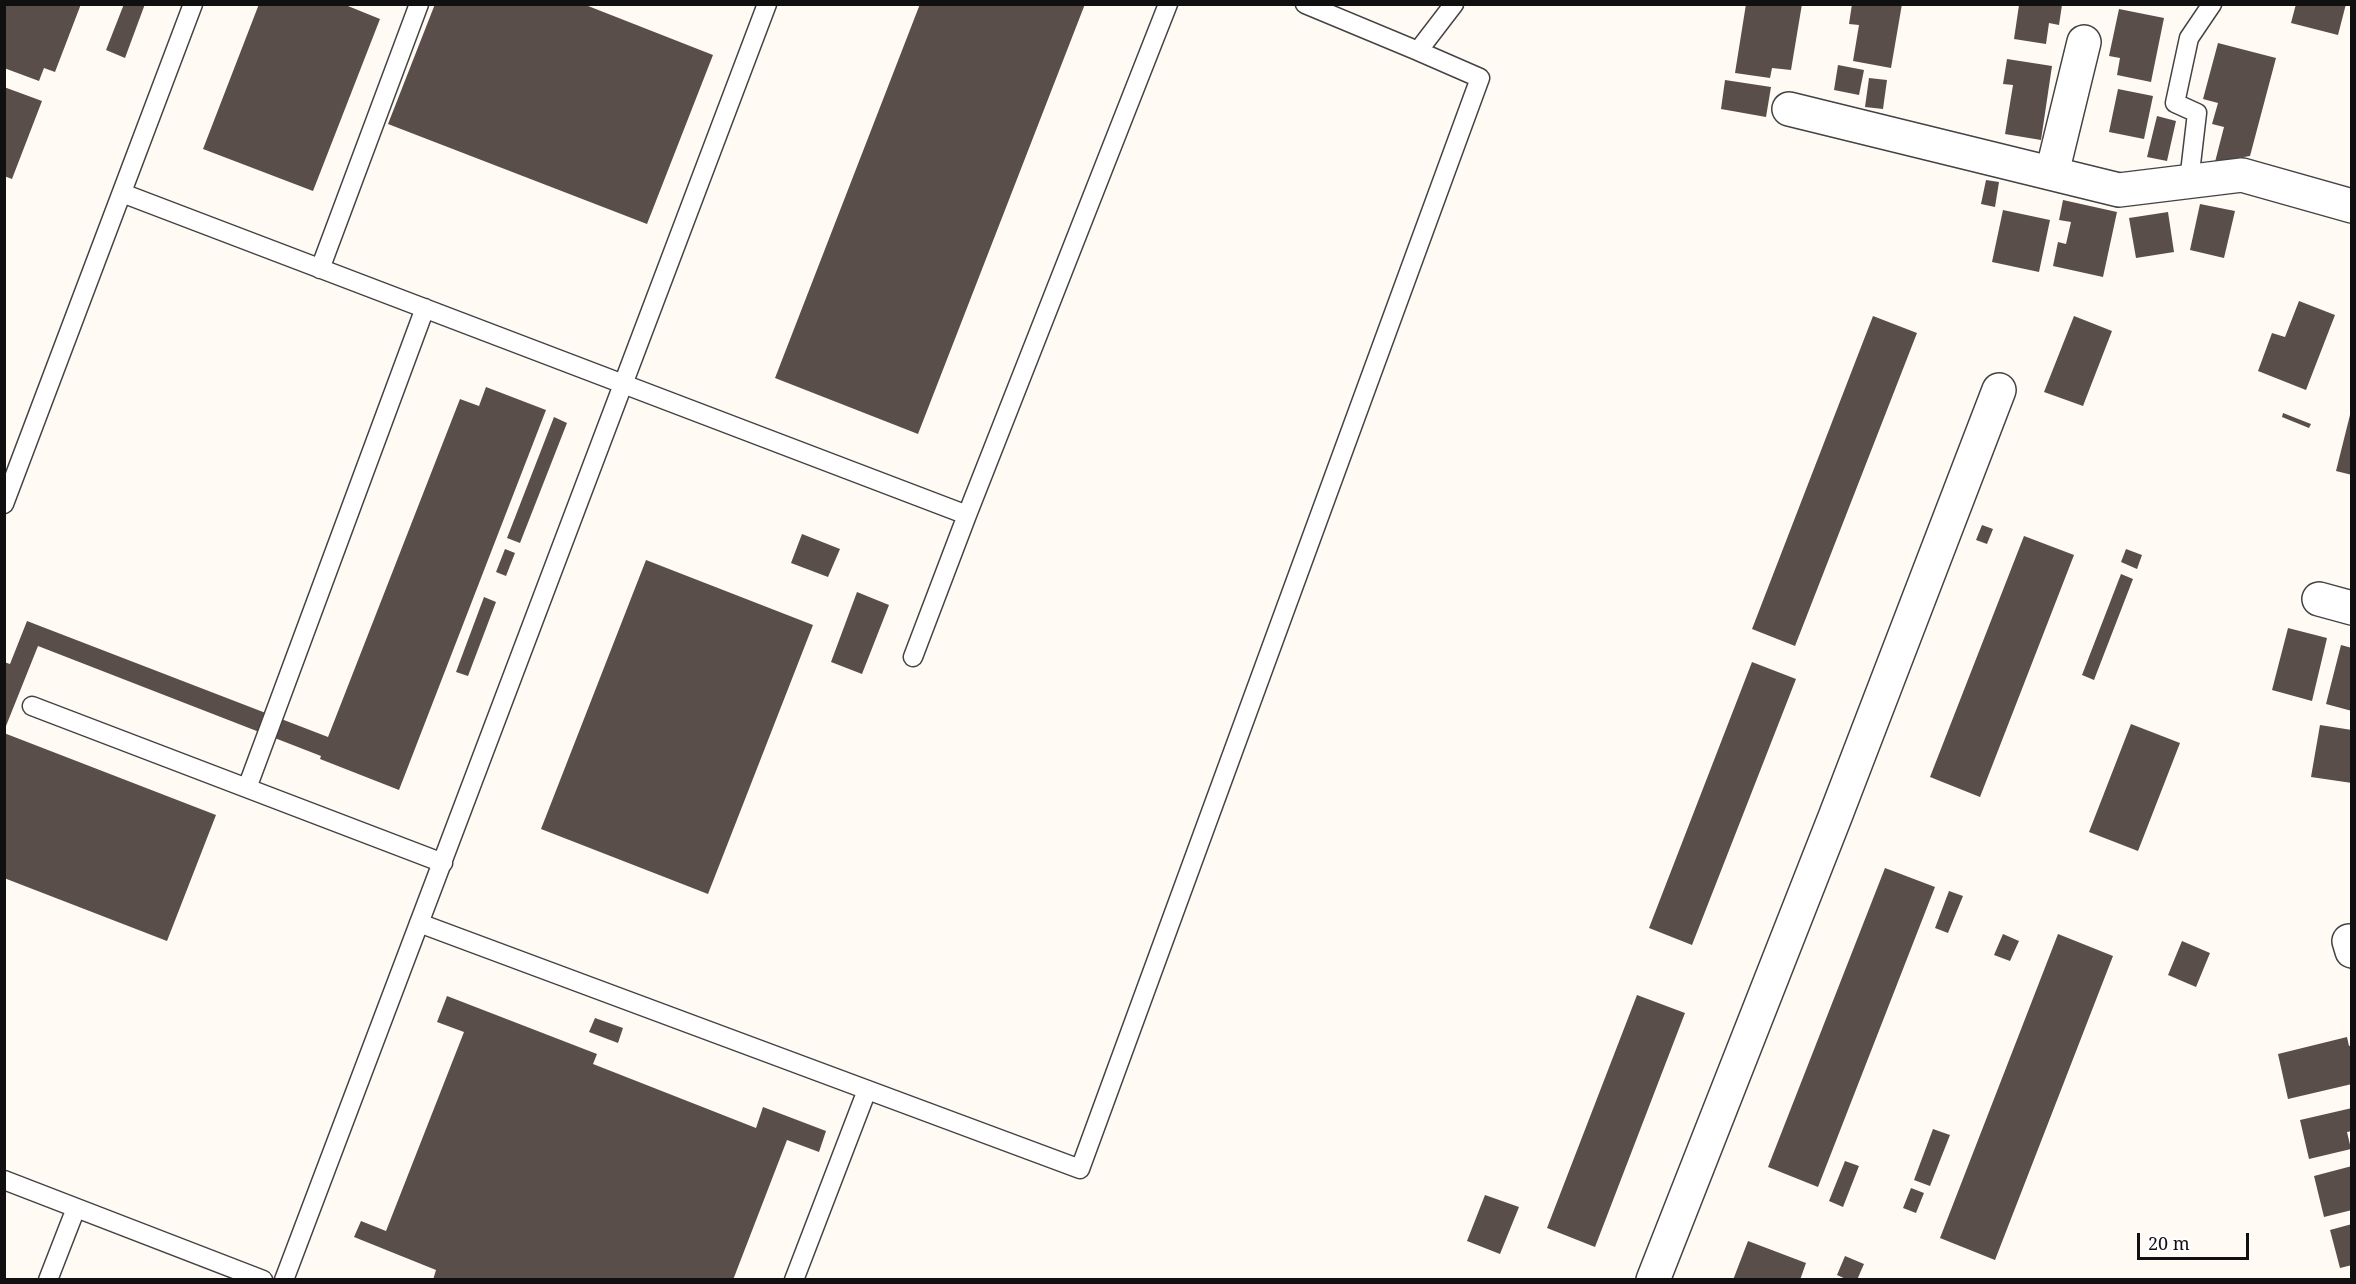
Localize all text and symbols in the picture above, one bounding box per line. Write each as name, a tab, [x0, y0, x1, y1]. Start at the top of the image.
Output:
scale bar	[2140, 1221, 2252, 1259]
text: 20 m	[2148, 1231, 2190, 1255]

